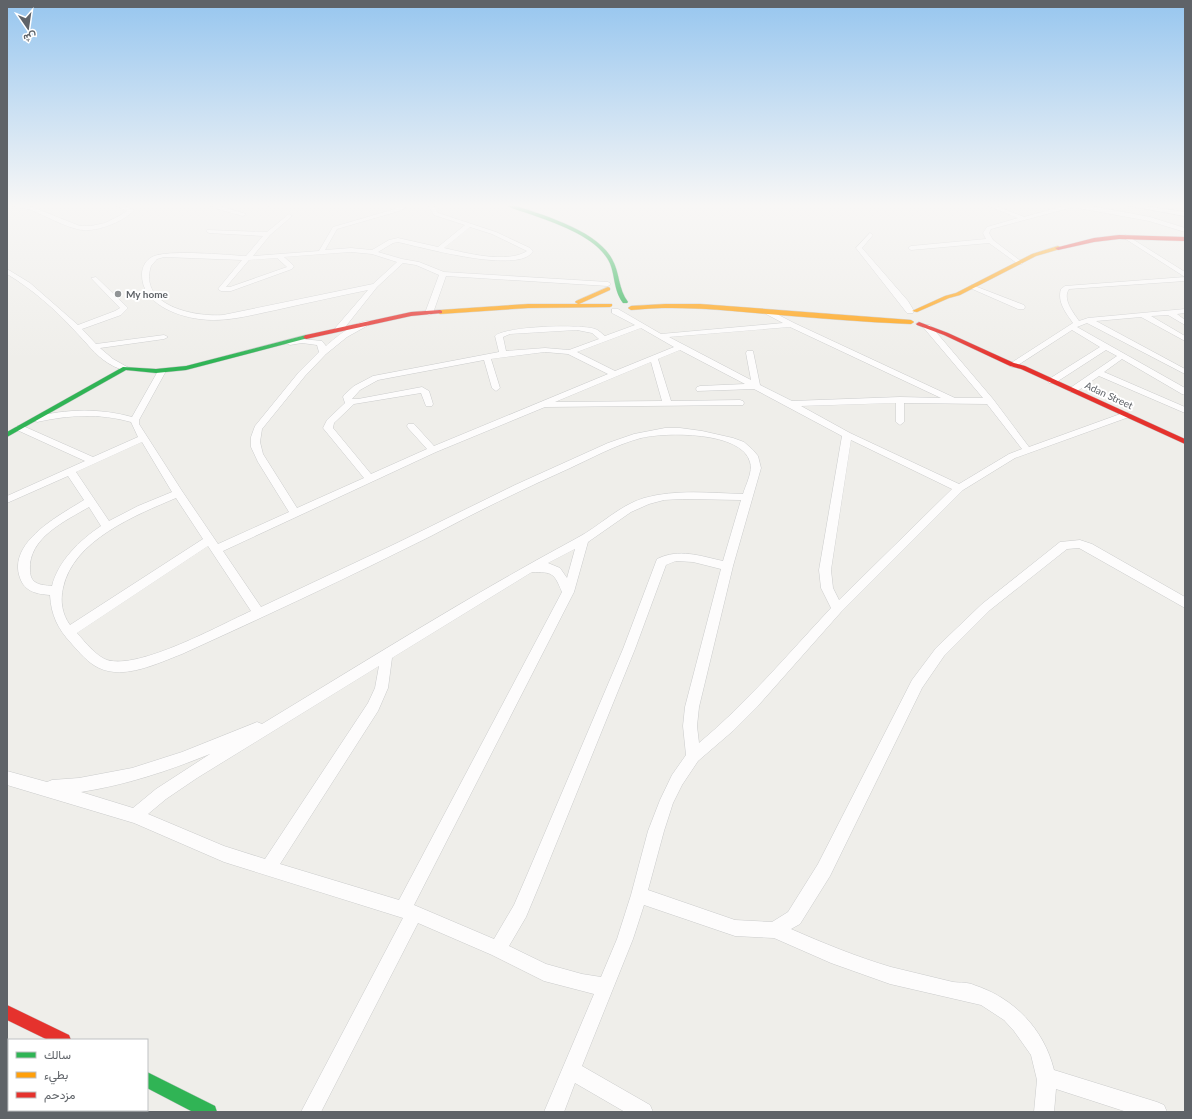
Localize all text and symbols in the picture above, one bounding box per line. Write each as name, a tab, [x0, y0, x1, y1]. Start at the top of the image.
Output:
north arrow	[8, 8, 48, 48]
text: ش	[22, 29, 38, 46]
place label: My home	[126, 288, 169, 300]
marker: My home	[113, 289, 123, 299]
street label: Adan Street	[1083, 379, 1135, 412]
legend	[8, 1039, 148, 1111]
text: سالك	[44, 1047, 71, 1062]
text: بطيء	[44, 1067, 68, 1085]
text: مزدحم	[44, 1087, 75, 1103]

